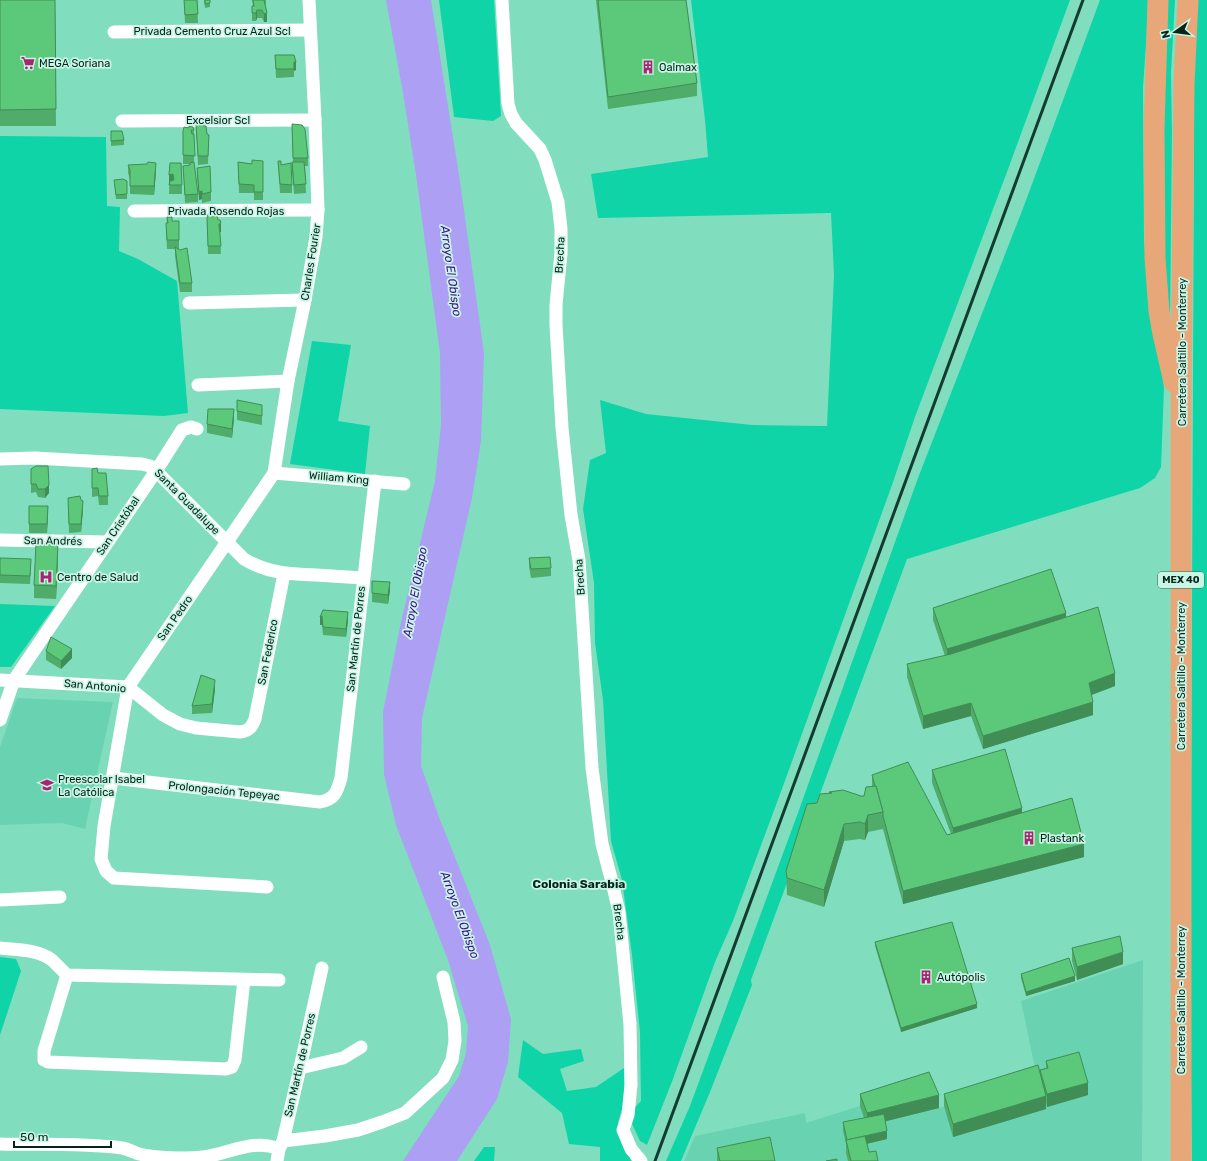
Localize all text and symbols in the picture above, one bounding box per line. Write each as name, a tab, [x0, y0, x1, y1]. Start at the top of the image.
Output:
north arrow	[1155, 12, 1195, 52]
street label: Privada Cemento Cruz Azul Scl	[133, 25, 291, 38]
text: N	[1158, 29, 1173, 40]
supermarket icon: MEGA Soriana	[20, 55, 36, 71]
place label: MEGA Soriana	[39, 57, 110, 70]
building icon: Oalmax	[640, 59, 656, 75]
place label: Oalmax	[659, 61, 697, 74]
street label: Excelsior Scl	[186, 114, 250, 127]
street label: Privada Rosendo Rojas	[168, 205, 285, 218]
street label: Charles Fourier	[298, 222, 324, 301]
water label: Arroyo El Obispo	[438, 224, 464, 317]
street label: Brecha	[553, 236, 567, 274]
street label: Carretera Saltillo - Monterrey	[1176, 278, 1189, 426]
street label: Santa Guadalupe	[152, 467, 222, 537]
street label: William King	[308, 469, 370, 487]
street label: San Cristóbal	[94, 494, 142, 558]
street label: San Andrés	[24, 534, 83, 548]
water label: Arroyo El Obispo	[400, 546, 430, 639]
street label: Brecha	[572, 558, 588, 596]
hospital icon: Centro de Salud	[38, 569, 54, 585]
place label: Centro de Salud	[57, 571, 139, 584]
road number: MEX 40	[1158, 572, 1204, 588]
street label: San Martín de Porres	[344, 585, 368, 693]
street label: San Pedro	[155, 593, 195, 643]
street label: Carretera Saltillo - Monterrey	[1175, 602, 1188, 750]
street label: San Federico	[255, 618, 281, 686]
street label: San Antonio	[63, 677, 127, 695]
place label: Preescolar Isabel La Católica	[58, 773, 145, 799]
school or university icon: Preescolar Isabel La Católica	[39, 777, 55, 793]
street label: Prolongación Tepeyac	[168, 779, 280, 803]
building icon: Plastank	[1021, 830, 1037, 846]
place label: Plastank	[1040, 832, 1084, 845]
water label: Arroyo El Obispo	[437, 869, 482, 961]
district label: Colonia Sarabia	[533, 877, 625, 891]
street label: Brecha	[610, 903, 628, 941]
street label: Carretera Saltillo - Monterrey	[1175, 926, 1188, 1074]
building icon: Autópolis	[918, 969, 934, 985]
place label: Autópolis	[937, 971, 986, 984]
street label: San Martín de Porres	[282, 1011, 318, 1118]
scale bar	[14, 1123, 111, 1149]
text: 50 m	[20, 1130, 48, 1144]

